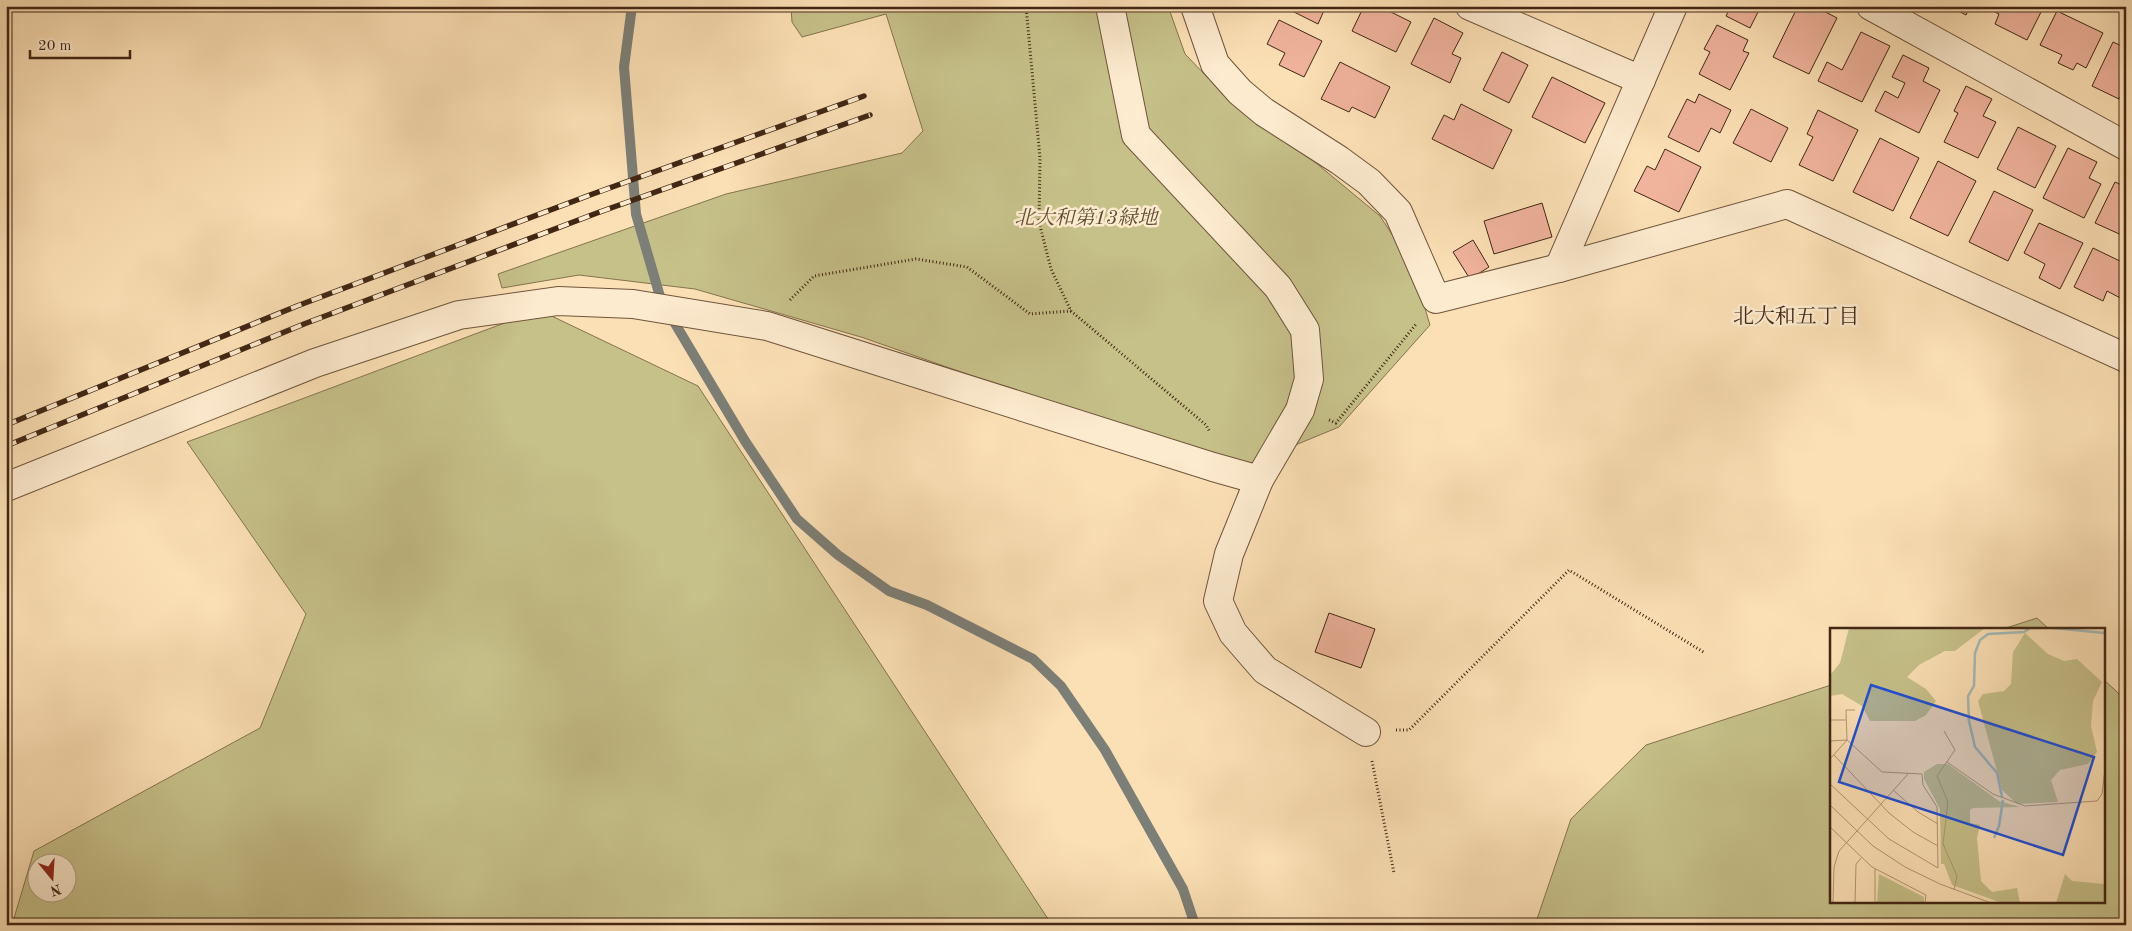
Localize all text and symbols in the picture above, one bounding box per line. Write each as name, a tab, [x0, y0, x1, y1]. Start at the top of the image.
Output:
scale bar	[30, 28, 130, 60]
text: 20 m	[38, 39, 72, 54]
park label: 北大和第13緑地	[1014, 207, 1160, 229]
district label: 北大和五丁目	[1733, 305, 1859, 328]
inset map	[1830, 628, 2104, 904]
north arrow	[28, 854, 78, 904]
text: N	[48, 881, 63, 898]

